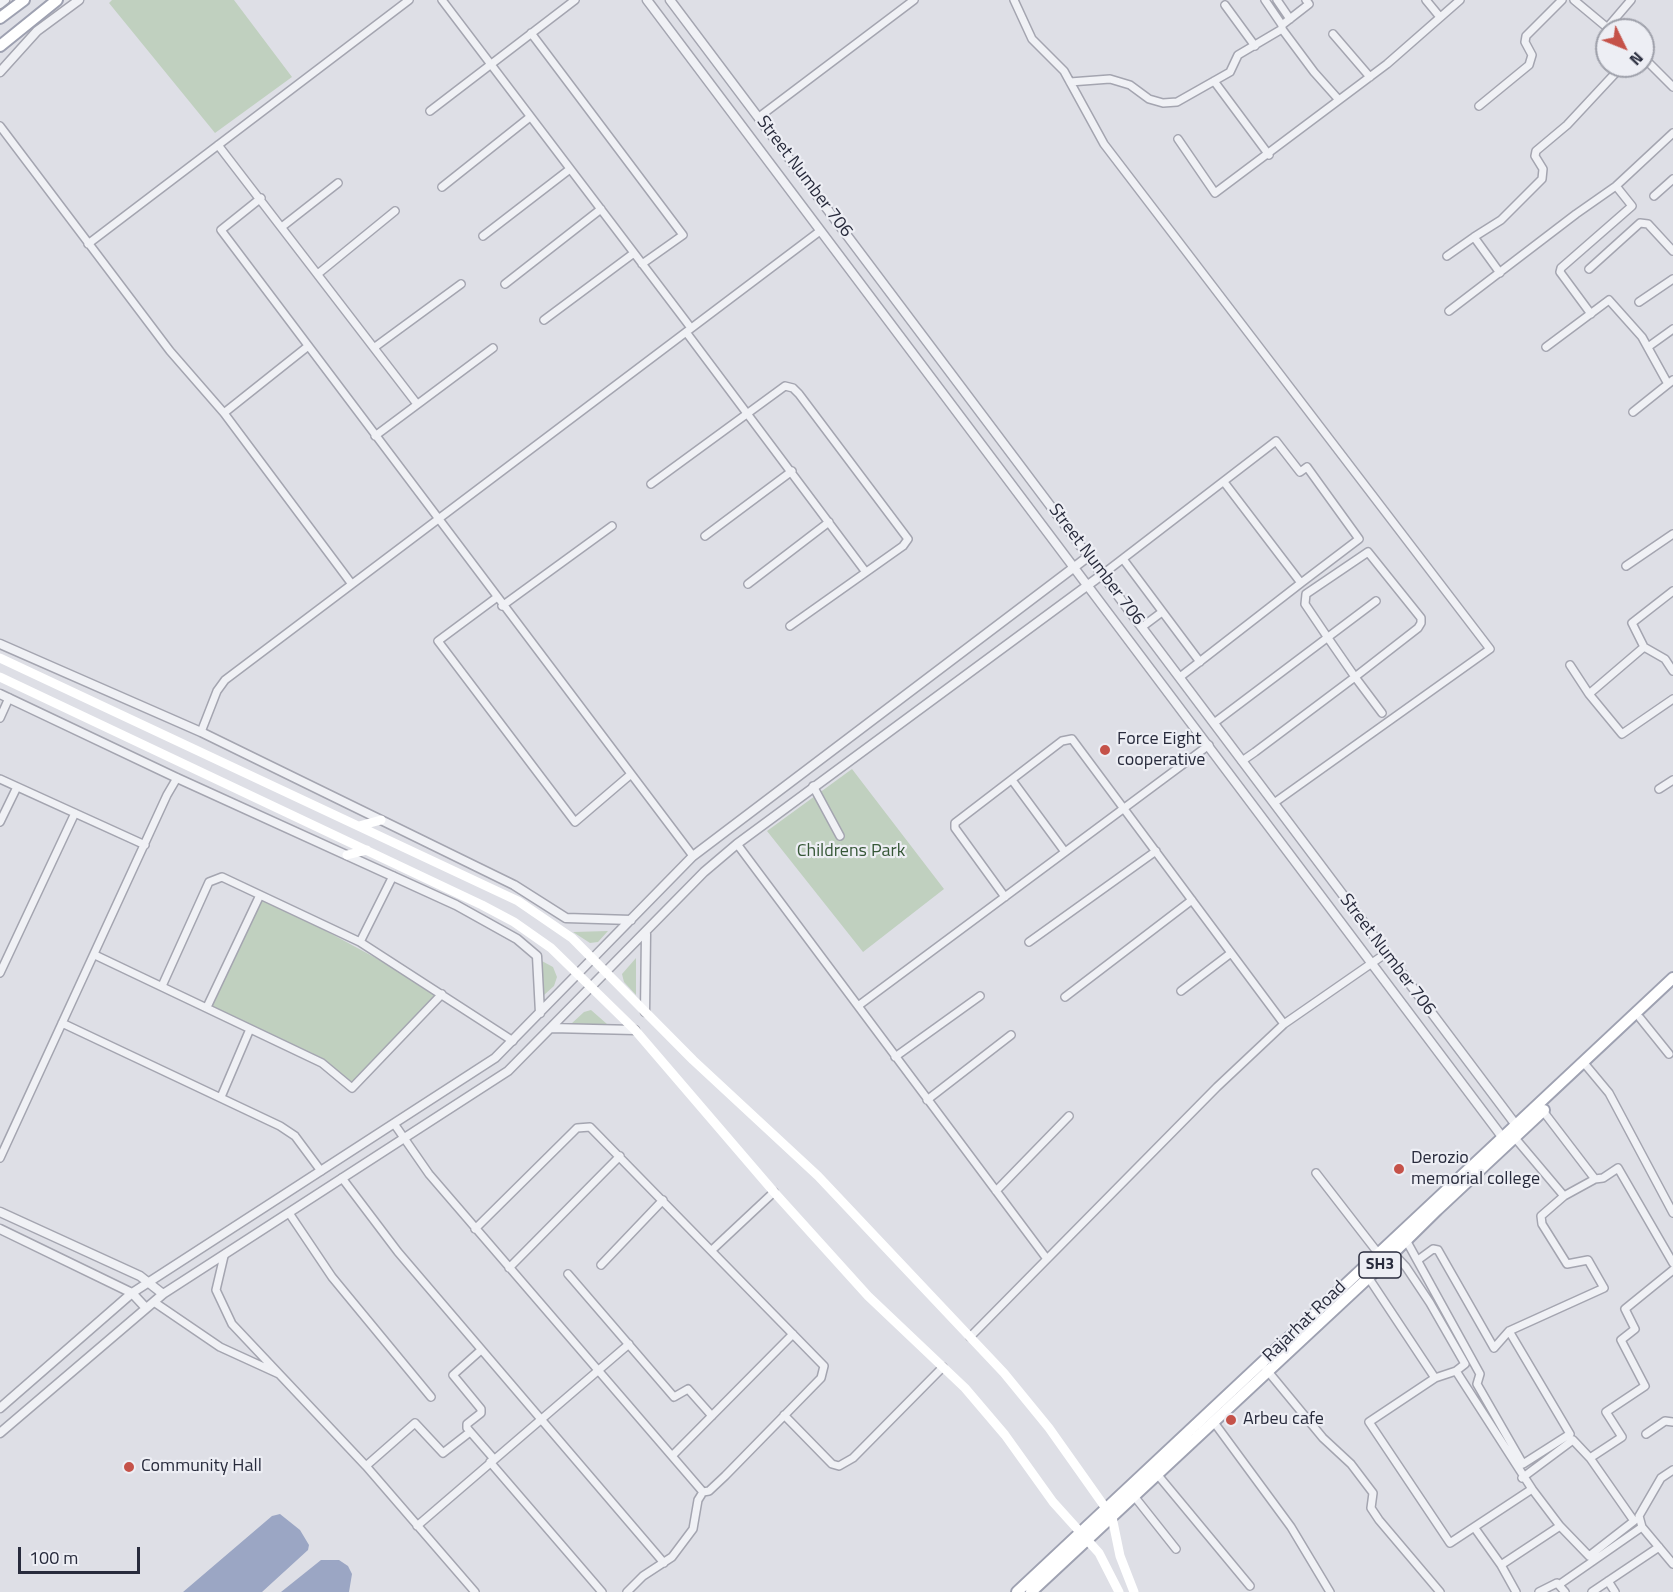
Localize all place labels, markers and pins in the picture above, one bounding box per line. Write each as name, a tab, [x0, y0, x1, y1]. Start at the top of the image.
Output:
place label: Force Eight cooperative	[1117, 729, 1205, 771]
marker: Force Eight cooperative	[1098, 743, 1112, 757]
place label: Derozio memorial college	[1411, 1148, 1540, 1190]
marker: Derozio memorial college	[1392, 1162, 1406, 1176]
place label: Arbeu cafe	[1243, 1409, 1324, 1431]
marker: Arbeu cafe	[1224, 1413, 1238, 1427]
place label: Community Hall	[141, 1456, 262, 1478]
marker: Community Hall	[122, 1460, 136, 1474]

